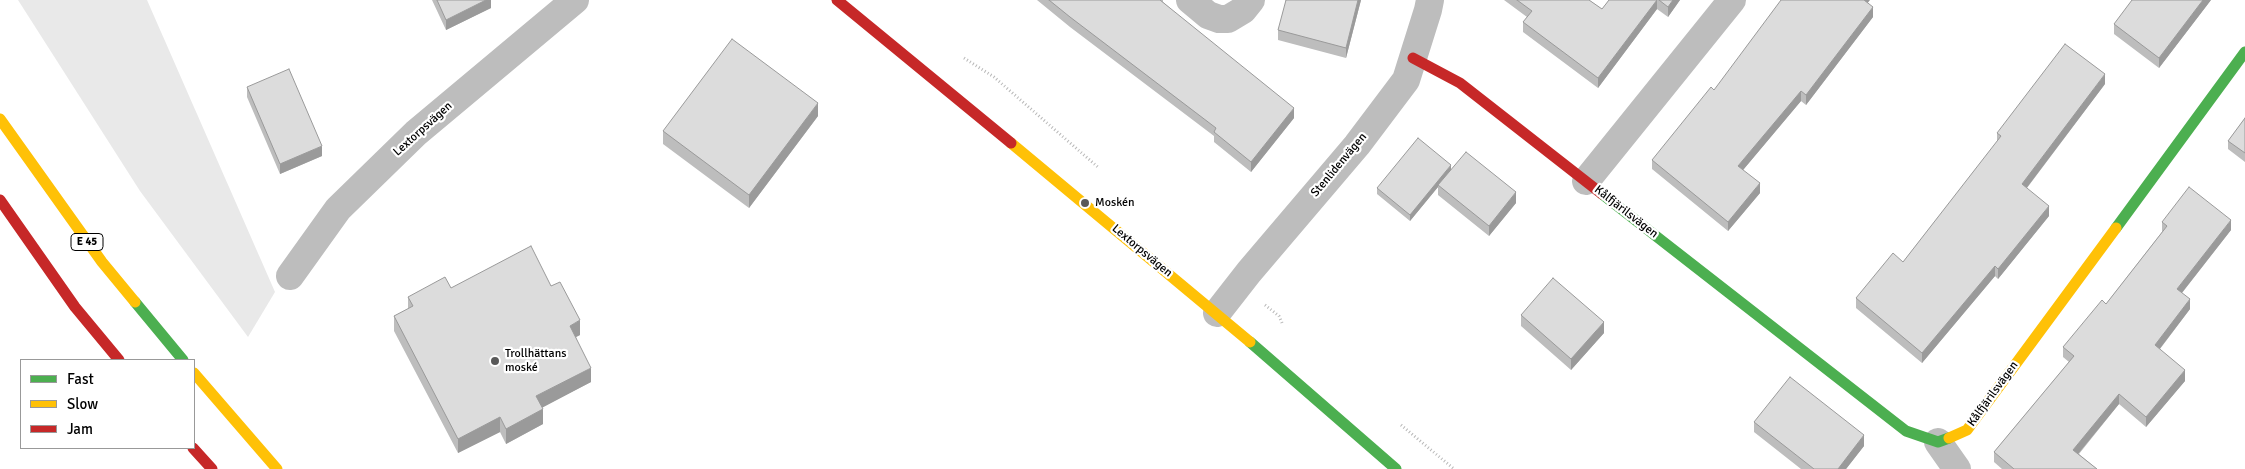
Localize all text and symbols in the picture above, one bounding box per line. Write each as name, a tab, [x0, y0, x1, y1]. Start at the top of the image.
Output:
street label: Lextorpsvägen	[391, 99, 455, 159]
street label: Stenlidenvägen	[1308, 130, 1370, 200]
street label: Kålfjärilsvägen	[1591, 183, 1661, 241]
place label: Moskén	[1095, 196, 1135, 210]
marker: Moskén	[1079, 197, 1091, 209]
street label: Lextorpsvägen	[1109, 222, 1175, 280]
road number: E 45	[71, 233, 103, 250]
place label: Trollhättans moské	[505, 347, 566, 375]
marker: Trollhättans moské	[489, 355, 501, 367]
legend	[20, 359, 195, 449]
street label: Kålfjärilsvägen	[1965, 359, 2021, 429]
text: Fast	[67, 370, 94, 388]
text: Slow	[67, 395, 98, 413]
text: Jam	[67, 420, 93, 438]

